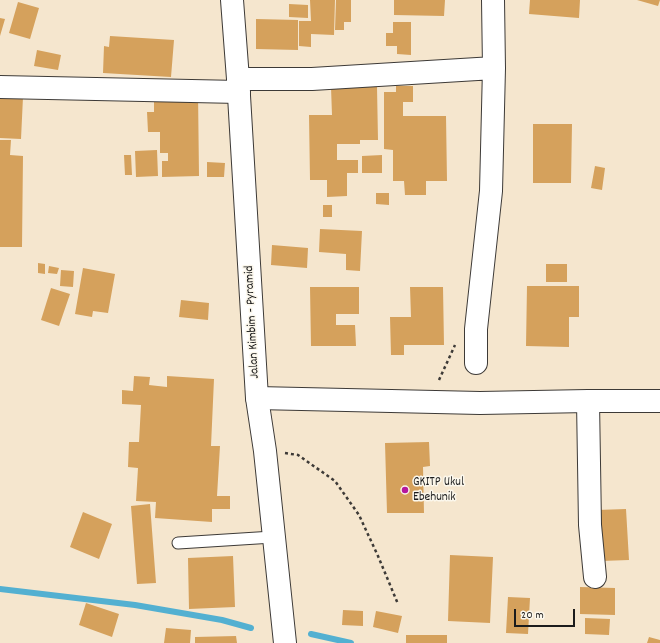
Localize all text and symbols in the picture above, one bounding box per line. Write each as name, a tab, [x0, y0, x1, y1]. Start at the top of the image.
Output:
street label: Jalan Kimbim - Pyramid	[242, 265, 264, 379]
place label: GKITP Ukul Ebehunik	[413, 475, 464, 506]
marker: GKITP Ukul Ebehunik	[400, 485, 410, 495]
scale bar	[516, 601, 577, 627]
text: 20 m	[521, 607, 544, 624]

